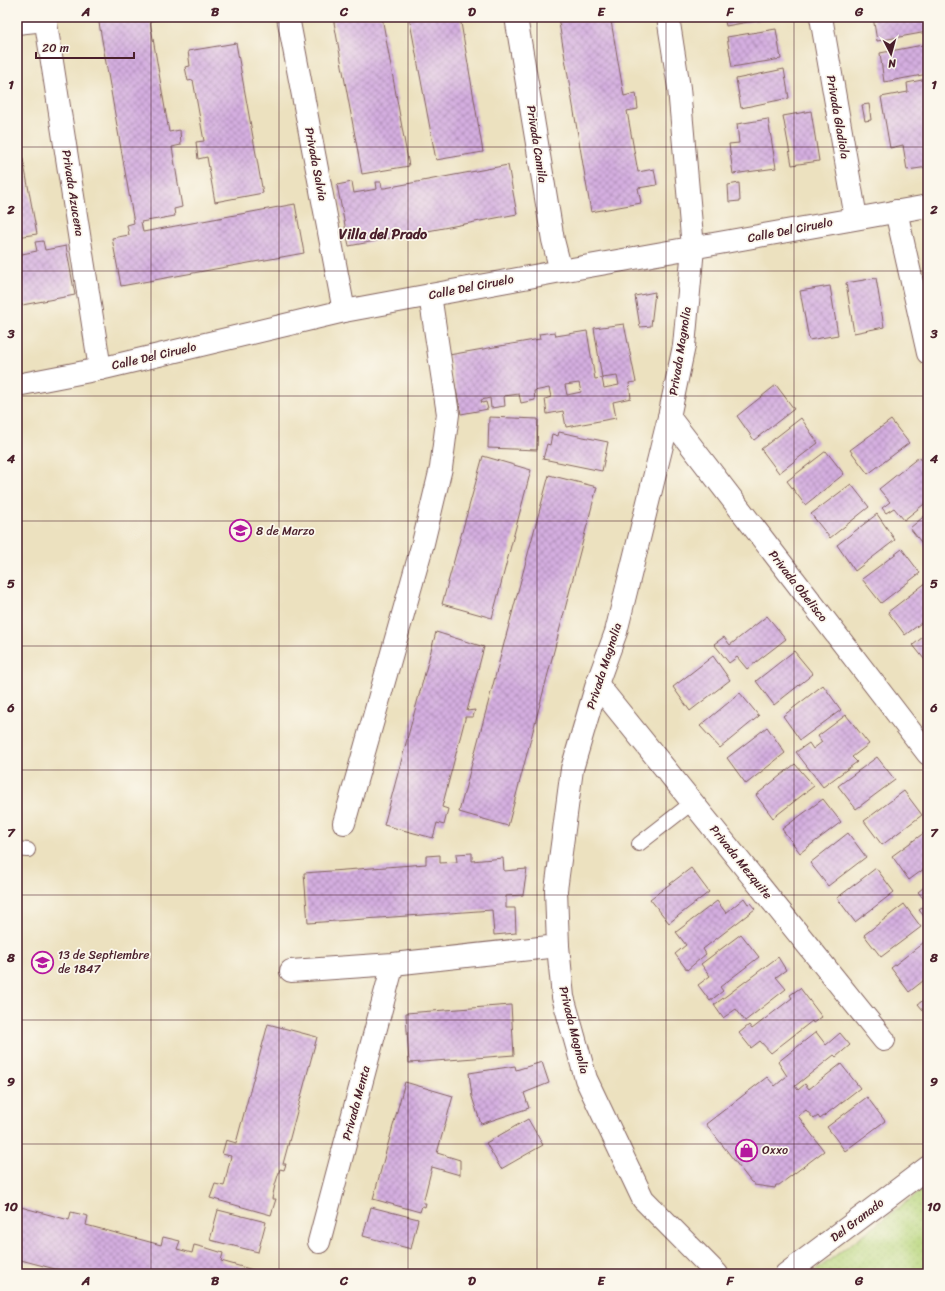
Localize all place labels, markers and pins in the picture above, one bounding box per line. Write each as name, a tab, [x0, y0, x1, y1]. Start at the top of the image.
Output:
school or university icon: 8 de Marzo	[227, 518, 253, 544]
place label: 8 de Marzo	[256, 520, 314, 542]
place label: 13 de Septiembre de 1847	[58, 944, 150, 980]
school or university icon: 13 de Septiembre de 1847	[29, 949, 55, 975]
shop icon: Oxxo	[734, 1137, 760, 1163]
place label: Oxxo	[762, 1139, 788, 1161]

